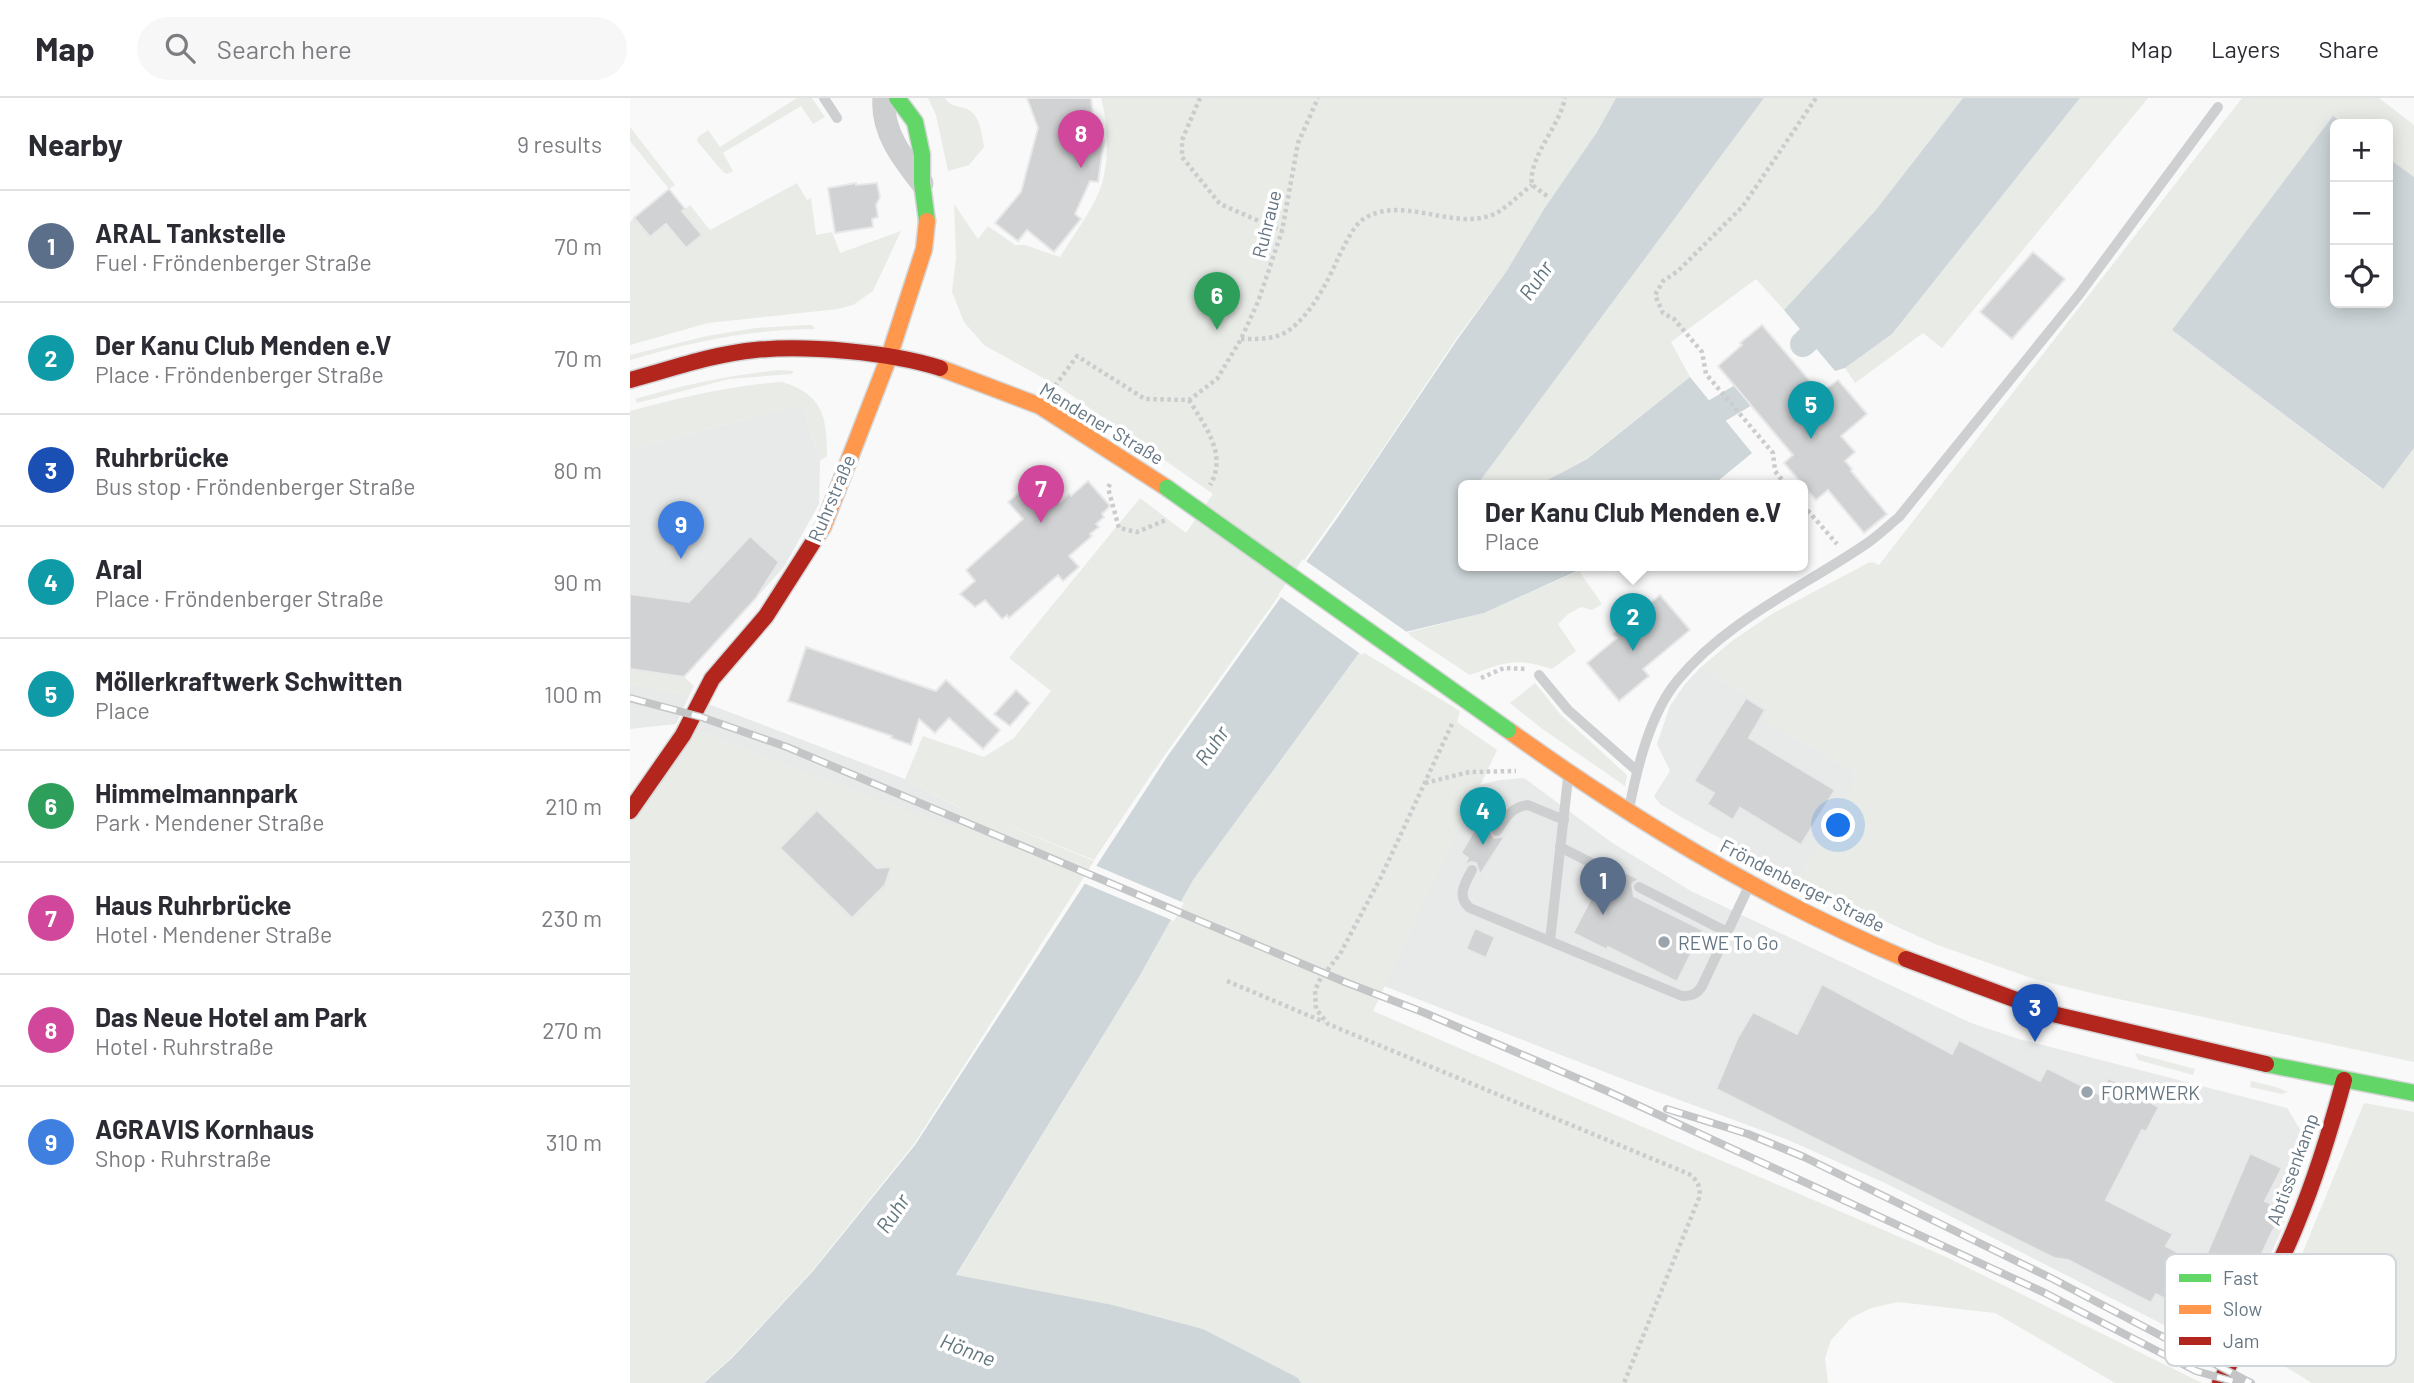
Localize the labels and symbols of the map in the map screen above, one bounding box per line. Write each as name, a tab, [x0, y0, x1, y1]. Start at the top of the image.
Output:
pin: 8	[1058, 110, 1104, 168]
street label: Ruhraue	[1247, 188, 1285, 260]
water label: Ruhr	[1513, 255, 1558, 304]
pin: 6	[1194, 272, 1240, 330]
street label: Mendener Straße	[1036, 377, 1168, 469]
pin: 5	[1788, 381, 1834, 439]
street label: Ruhrstraße	[802, 451, 860, 545]
pin: 7	[1018, 465, 1064, 523]
pin: 9	[658, 501, 704, 559]
pin: 2	[1610, 593, 1656, 651]
water label: Ruhr	[1189, 720, 1234, 769]
pin: 4	[1460, 787, 1506, 845]
your location	[1821, 808, 1855, 842]
street label: Fröndenberger Straße	[1717, 833, 1889, 937]
pin: 1	[1580, 857, 1626, 915]
place label: REWE To Go	[1678, 931, 1779, 954]
marker: REWE To Go	[1656, 934, 1672, 950]
pin: 3	[2012, 984, 2058, 1042]
place label: FORMWERK	[2101, 1081, 2200, 1104]
marker: FORMWERK	[2079, 1084, 2095, 1100]
street label: Abtissenkamp	[2261, 1110, 2323, 1228]
water label: Ruhr	[870, 1188, 914, 1237]
legend	[2165, 1254, 2396, 1366]
text: Fast	[2223, 1266, 2259, 1289]
text: Slow	[2223, 1297, 2262, 1320]
water label: Hönne	[937, 1327, 999, 1371]
text: Jam	[2223, 1329, 2259, 1352]

